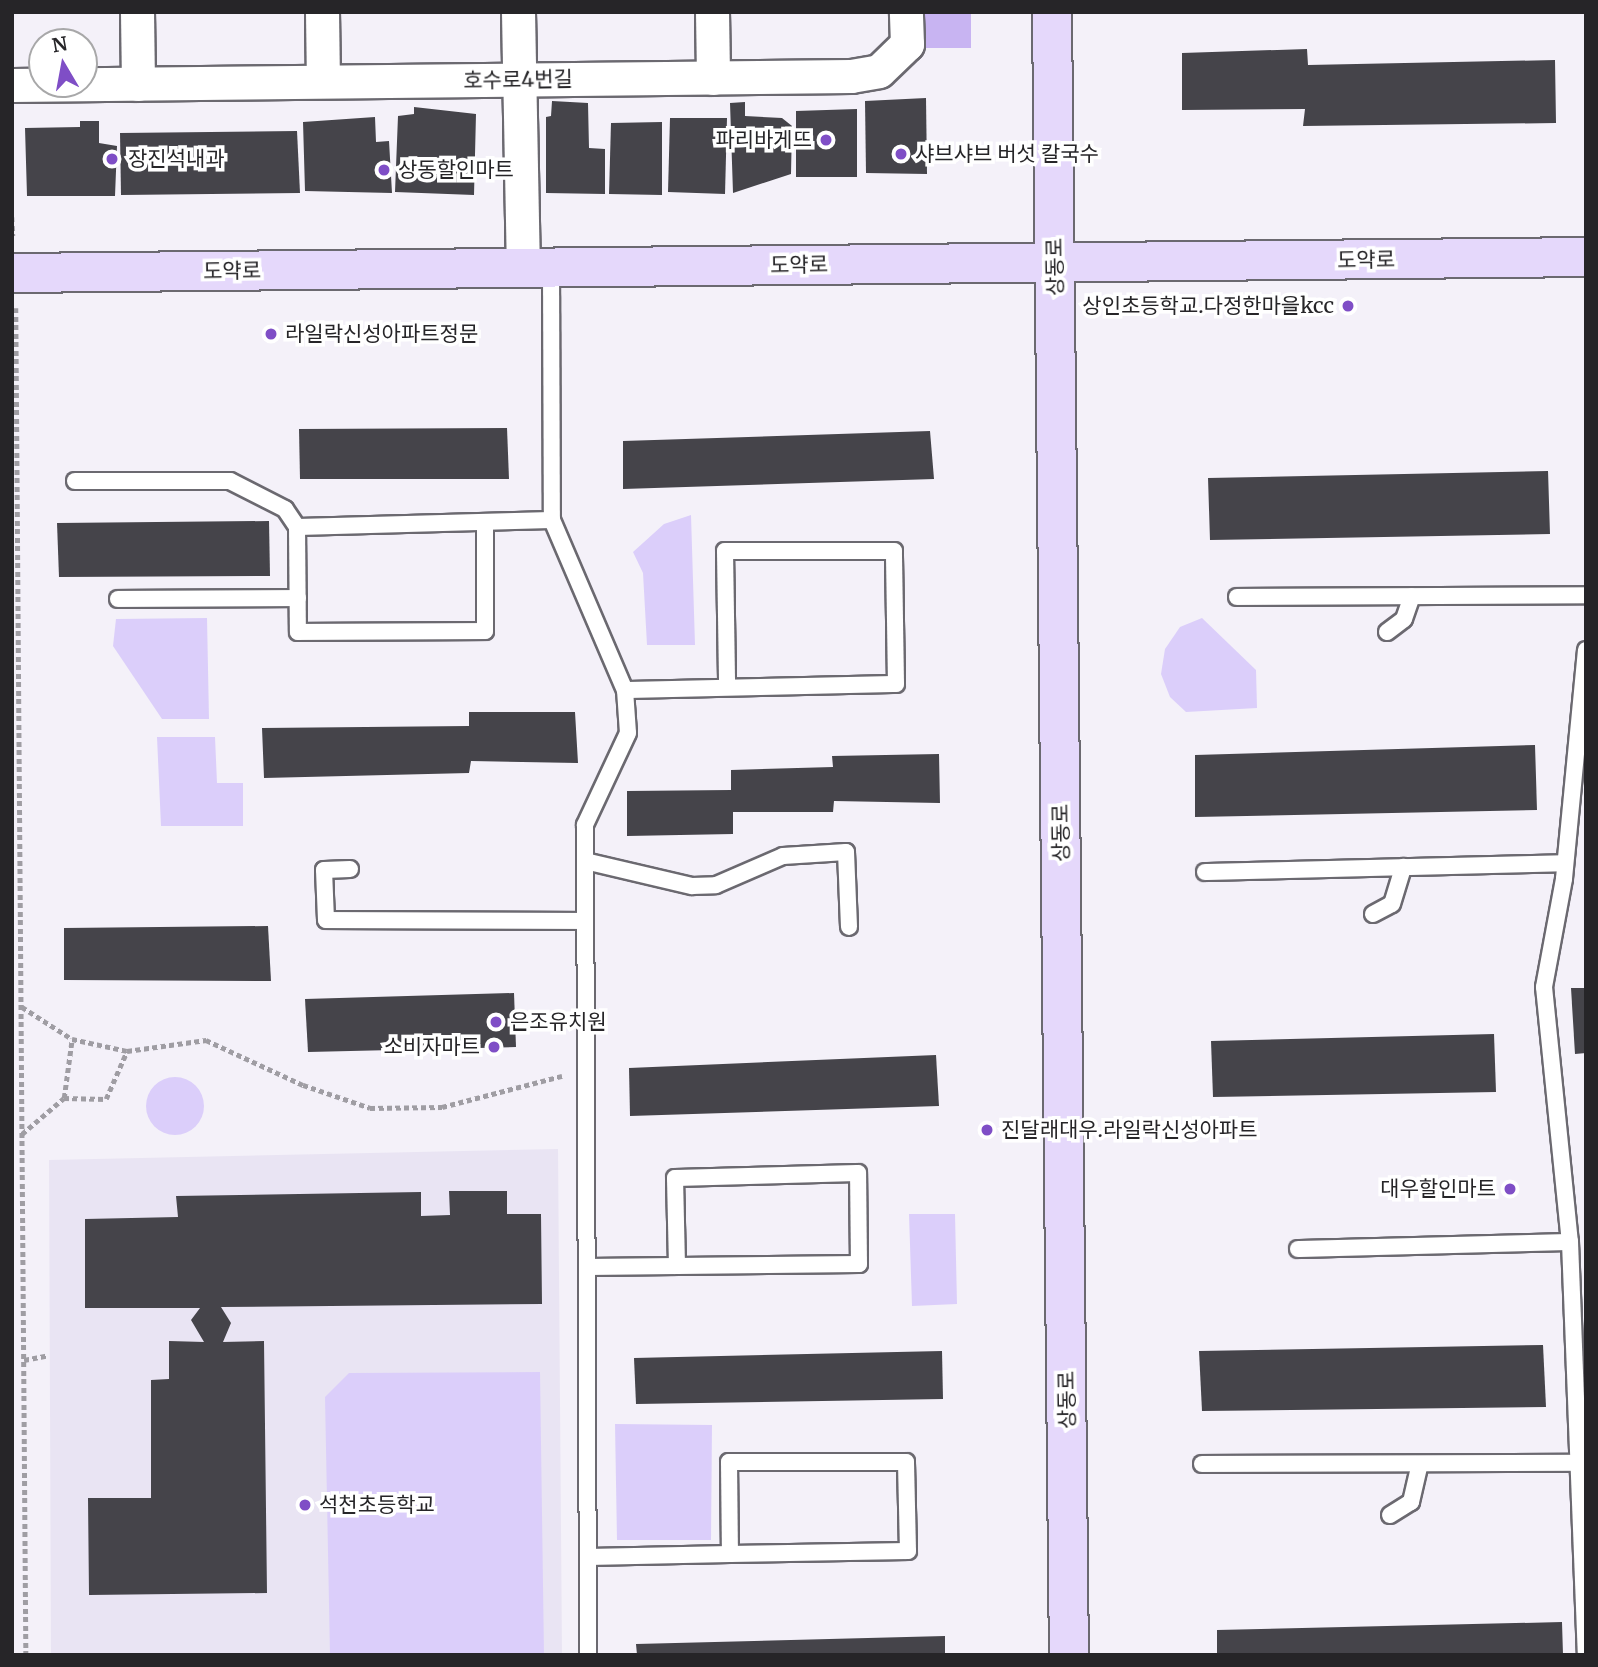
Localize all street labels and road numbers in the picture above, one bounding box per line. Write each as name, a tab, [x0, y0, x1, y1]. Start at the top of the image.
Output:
street label: 호수로4번길	[463, 66, 573, 94]
street label: 상동로	[1042, 238, 1068, 296]
street label: 도약로	[1337, 247, 1395, 273]
street label: 도약로	[770, 252, 828, 278]
street label: 도약로	[203, 258, 261, 284]
street label: 상동로	[1048, 804, 1074, 862]
street label: 상동로	[1054, 1371, 1080, 1429]

